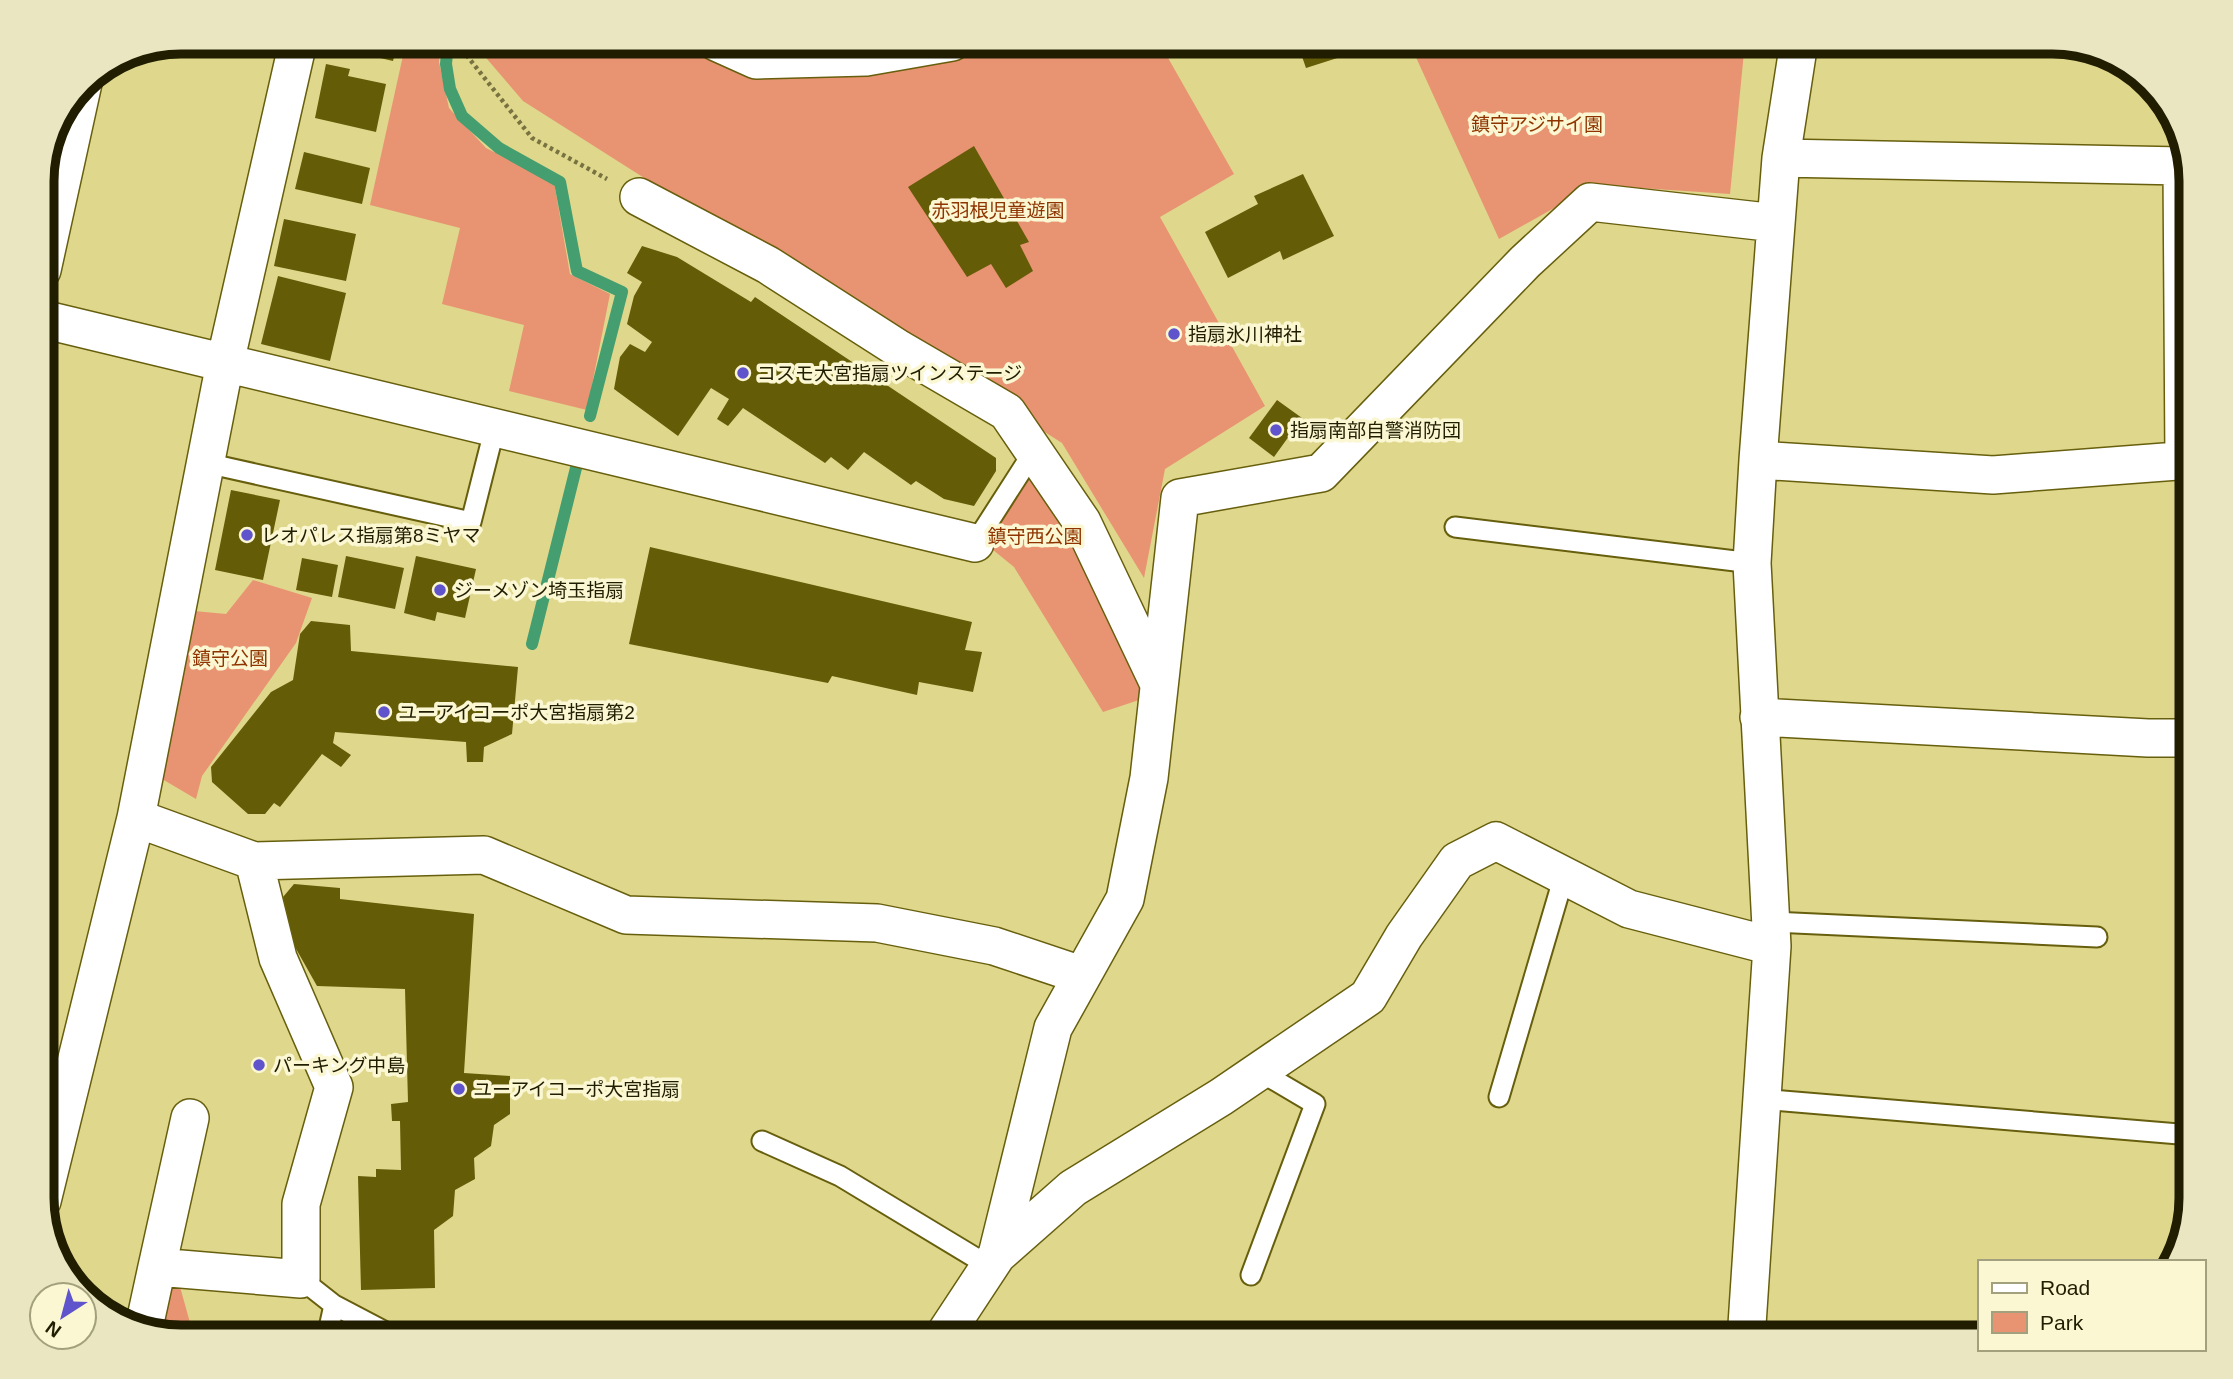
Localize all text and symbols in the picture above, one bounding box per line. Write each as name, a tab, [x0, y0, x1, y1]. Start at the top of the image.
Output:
park label: 鎮守アジサイ園	[1471, 114, 1603, 135]
park label: 赤羽根児童遊園	[931, 200, 1065, 221]
place label: 指扇氷川神社	[1188, 324, 1302, 345]
marker: 指扇氷川神社	[1166, 326, 1182, 342]
place label: コスモ大宮指扇ツインステージ	[757, 363, 1022, 384]
marker: コスモ大宮指扇ツインステージ	[735, 365, 751, 381]
place label: 指扇南部自警消防団	[1290, 420, 1461, 441]
marker: 指扇南部自警消防団	[1268, 422, 1284, 438]
place label: レオパレス指扇第8ミヤマ	[261, 525, 481, 546]
park label: 鎮守西公園	[987, 526, 1083, 547]
marker: レオパレス指扇第8ミヤマ	[239, 527, 255, 543]
place label: ジーメゾン埼玉指扇	[454, 580, 624, 601]
marker: ジーメゾン埼玉指扇	[432, 582, 448, 598]
park label: 鎮守公園	[192, 648, 268, 669]
place label: ユーアイコーポ大宮指扇第2	[398, 702, 635, 723]
marker: ユーアイコーポ大宮指扇第2	[376, 704, 392, 720]
place label: パーキング中島	[273, 1055, 405, 1076]
marker: パーキング中島	[251, 1057, 267, 1073]
place label: ユーアイコーポ大宮指扇	[473, 1079, 680, 1100]
marker: ユーアイコーポ大宮指扇	[451, 1081, 467, 1097]
legend	[1978, 1260, 2205, 1351]
text: Road	[2040, 1276, 2090, 1299]
north arrow	[28, 1281, 98, 1351]
text: Park	[2040, 1311, 2084, 1334]
text: N	[42, 1317, 65, 1342]

